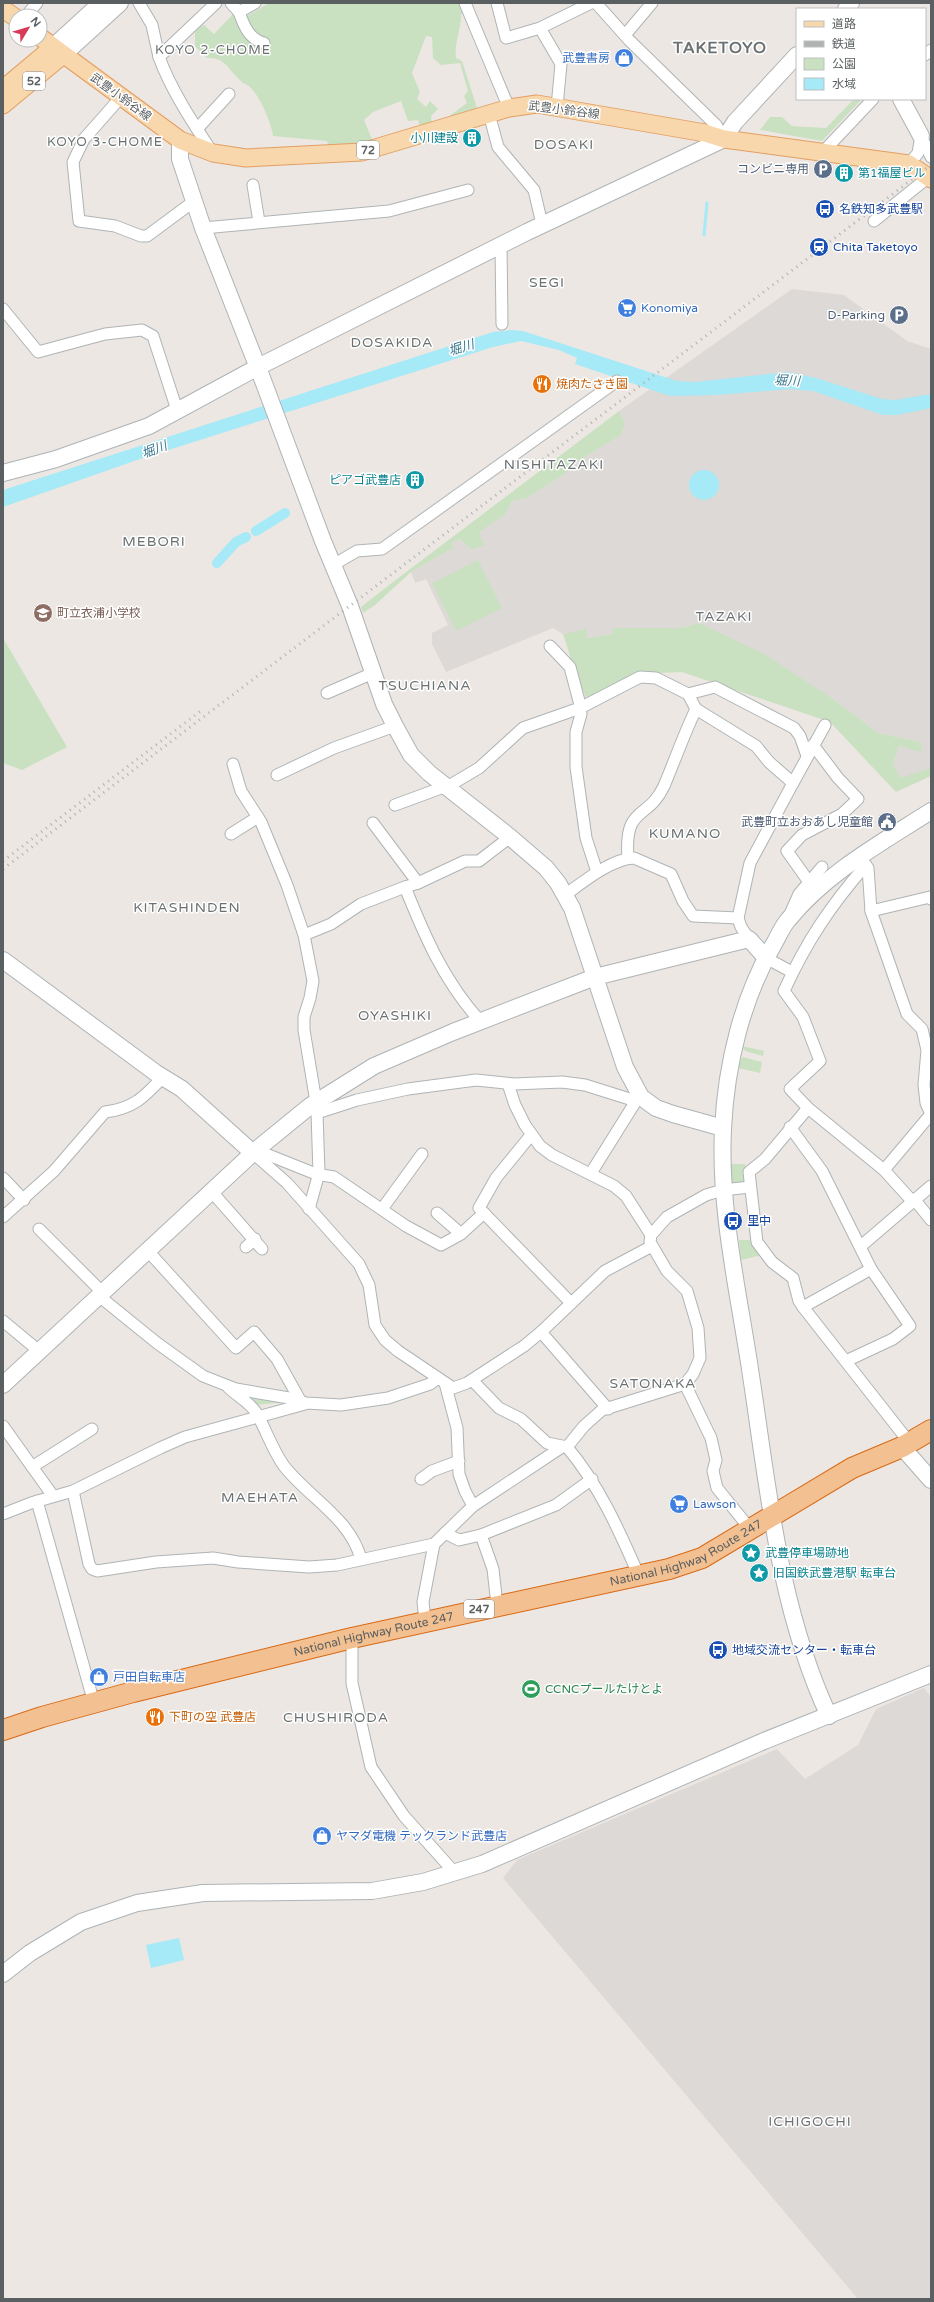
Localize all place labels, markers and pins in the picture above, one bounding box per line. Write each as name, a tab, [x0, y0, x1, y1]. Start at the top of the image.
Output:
shop icon: 武豊書房	[613, 47, 635, 69]
place label: 武豊書房	[562, 51, 610, 65]
building icon: 小川建設	[461, 127, 483, 149]
place label: 小川建設	[410, 131, 458, 145]
parking icon: コンビニ専用	[812, 158, 834, 180]
place label: コンビニ専用	[737, 162, 809, 176]
building icon: 第1福屋ビル	[833, 162, 855, 184]
place label: 第1福屋ビル	[858, 166, 926, 180]
bus stop icon: 名鉄知多武豊駅	[814, 198, 836, 220]
place label: 名鉄知多武豊駅	[839, 202, 923, 216]
station icon: Chita Taketoyo	[808, 236, 830, 258]
place label: Chita Taketoyo	[833, 240, 918, 254]
supermarket icon: Konomiya	[616, 297, 638, 319]
place label: Konomiya	[641, 301, 698, 315]
parking icon: D-Parking	[888, 304, 910, 326]
place label: D-Parking	[828, 308, 885, 322]
restaurant icon: 焼肉たさき園	[531, 373, 553, 395]
place label: 焼肉たさき園	[556, 377, 628, 391]
building icon: ピアゴ武豊店	[404, 469, 426, 491]
place label: ピアゴ武豊店	[329, 473, 401, 487]
school or university icon: 町立衣浦小学校	[32, 602, 54, 624]
place label: 町立衣浦小学校	[57, 606, 141, 620]
public building icon: 武豊町立おおあし児童館	[876, 811, 898, 833]
place label: 武豊町立おおあし児童館	[741, 815, 873, 829]
bus stop icon: 里中	[722, 1210, 744, 1232]
place label: 里中	[747, 1214, 771, 1228]
supermarket icon: Lawson	[668, 1493, 690, 1515]
place label: Lawson	[693, 1497, 736, 1511]
place icon: 武豊停車場跡地	[740, 1542, 762, 1564]
place label: 武豊停車場跡地	[765, 1546, 849, 1560]
place icon: 旧国鉄武豊港駅 転車台	[748, 1562, 770, 1584]
place label: 旧国鉄武豊港駅 転車台	[773, 1566, 896, 1580]
bus stop icon: 地域交流センター・転車台	[707, 1639, 729, 1661]
place label: 地域交流センター・転車台	[732, 1643, 876, 1657]
shop icon: 戸田自転車店	[88, 1666, 110, 1688]
place label: 戸田自転車店	[113, 1670, 185, 1684]
sports icon: CCNCプールたけとよ	[520, 1678, 542, 1700]
place label: CCNCプールたけとよ	[545, 1682, 663, 1696]
restaurant icon: 下町の空 武豊店	[144, 1706, 166, 1728]
place label: 下町の空 武豊店	[169, 1710, 256, 1724]
shop icon: ヤマダ電機 テックランド武豊店	[311, 1825, 333, 1847]
place label: ヤマダ電機 テックランド武豊店	[336, 1829, 507, 1843]

